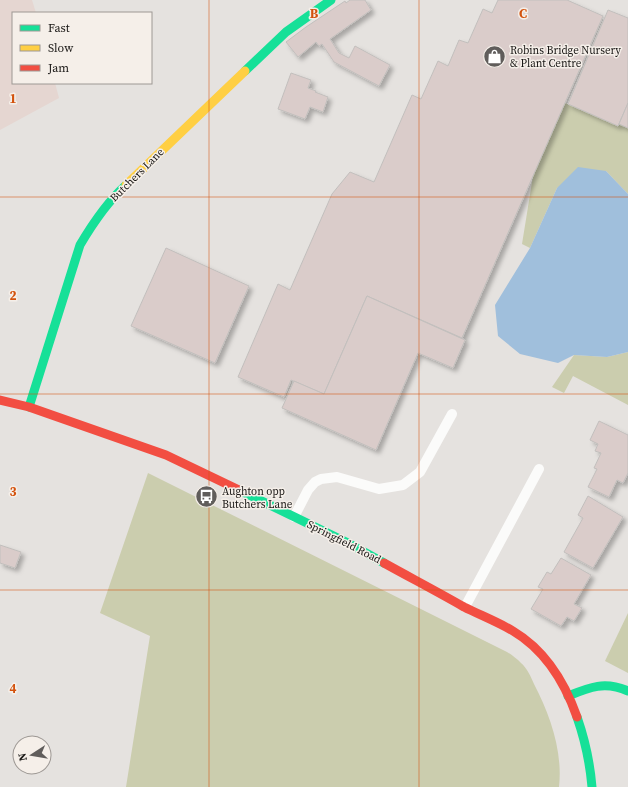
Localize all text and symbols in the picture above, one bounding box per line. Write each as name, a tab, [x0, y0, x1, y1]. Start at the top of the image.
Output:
text: B	[310, 5, 319, 22]
text: C	[519, 5, 527, 22]
legend	[12, 12, 152, 84]
text: Fast	[48, 20, 70, 36]
text: Slow	[48, 40, 74, 56]
shop icon: Robins Bridge Nursery & Plant Centre	[481, 43, 507, 69]
place label: Robins Bridge Nursery & Plant Centre	[510, 43, 621, 71]
text: Jam	[47, 60, 69, 76]
text: 1	[9, 90, 17, 107]
street label: Butchers Lane	[107, 145, 167, 205]
text: 2	[9, 287, 17, 304]
text: 3	[9, 483, 17, 500]
bus stop icon: Aughton opp Butchers Lane	[194, 484, 220, 510]
place label: Aughton opp Butchers Lane	[222, 484, 293, 512]
street label: Springfield Road	[304, 517, 384, 568]
text: 4	[9, 680, 17, 697]
north arrow	[12, 735, 52, 775]
text: N	[15, 751, 31, 762]

